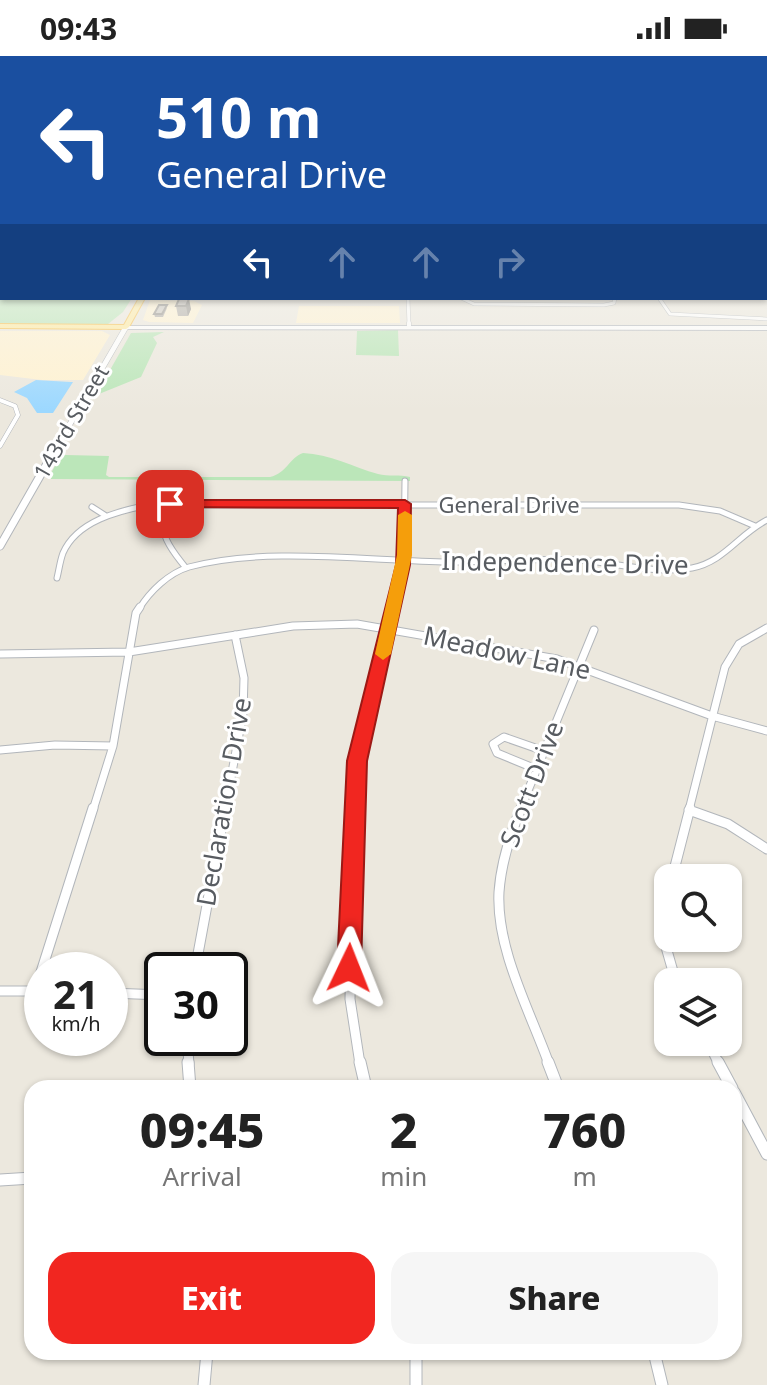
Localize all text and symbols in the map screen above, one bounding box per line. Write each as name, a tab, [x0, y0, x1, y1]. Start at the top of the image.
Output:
text: 09:43	[40, 8, 117, 49]
text: 510 m	[156, 78, 321, 154]
icon: left	[24, 88, 128, 192]
text: General Drive	[156, 150, 387, 199]
icon: left	[236, 240, 280, 284]
icon: ahead	[320, 240, 364, 284]
icon: ahead	[404, 240, 448, 284]
icon: right	[488, 240, 532, 284]
street label: 143rd Street	[25, 359, 115, 484]
pin	[136, 470, 204, 538]
icon: arrive	[148, 482, 192, 526]
street label: General Drive	[438, 489, 580, 519]
street label: Independence Drive	[441, 542, 689, 582]
street label: Meadow Lane	[420, 617, 594, 687]
street label: Declaration Drive	[187, 695, 259, 909]
street label: Scott Drive	[491, 715, 572, 852]
map controls	[654, 864, 742, 1056]
button: search	[654, 864, 742, 952]
position arrow	[307, 926, 391, 1010]
speed limit sign: 30	[144, 952, 248, 1056]
text: 21	[53, 966, 99, 1021]
button: layers	[654, 968, 742, 1056]
text: km/h	[51, 1010, 101, 1037]
text: 09:45	[140, 1097, 264, 1162]
text: 2	[390, 1097, 418, 1162]
text: 760	[543, 1097, 626, 1162]
text: Arrival	[162, 1158, 242, 1194]
text: min	[380, 1158, 427, 1194]
text: m	[572, 1158, 597, 1194]
button: Exit	[48, 1252, 375, 1344]
button: Share	[391, 1252, 718, 1344]

